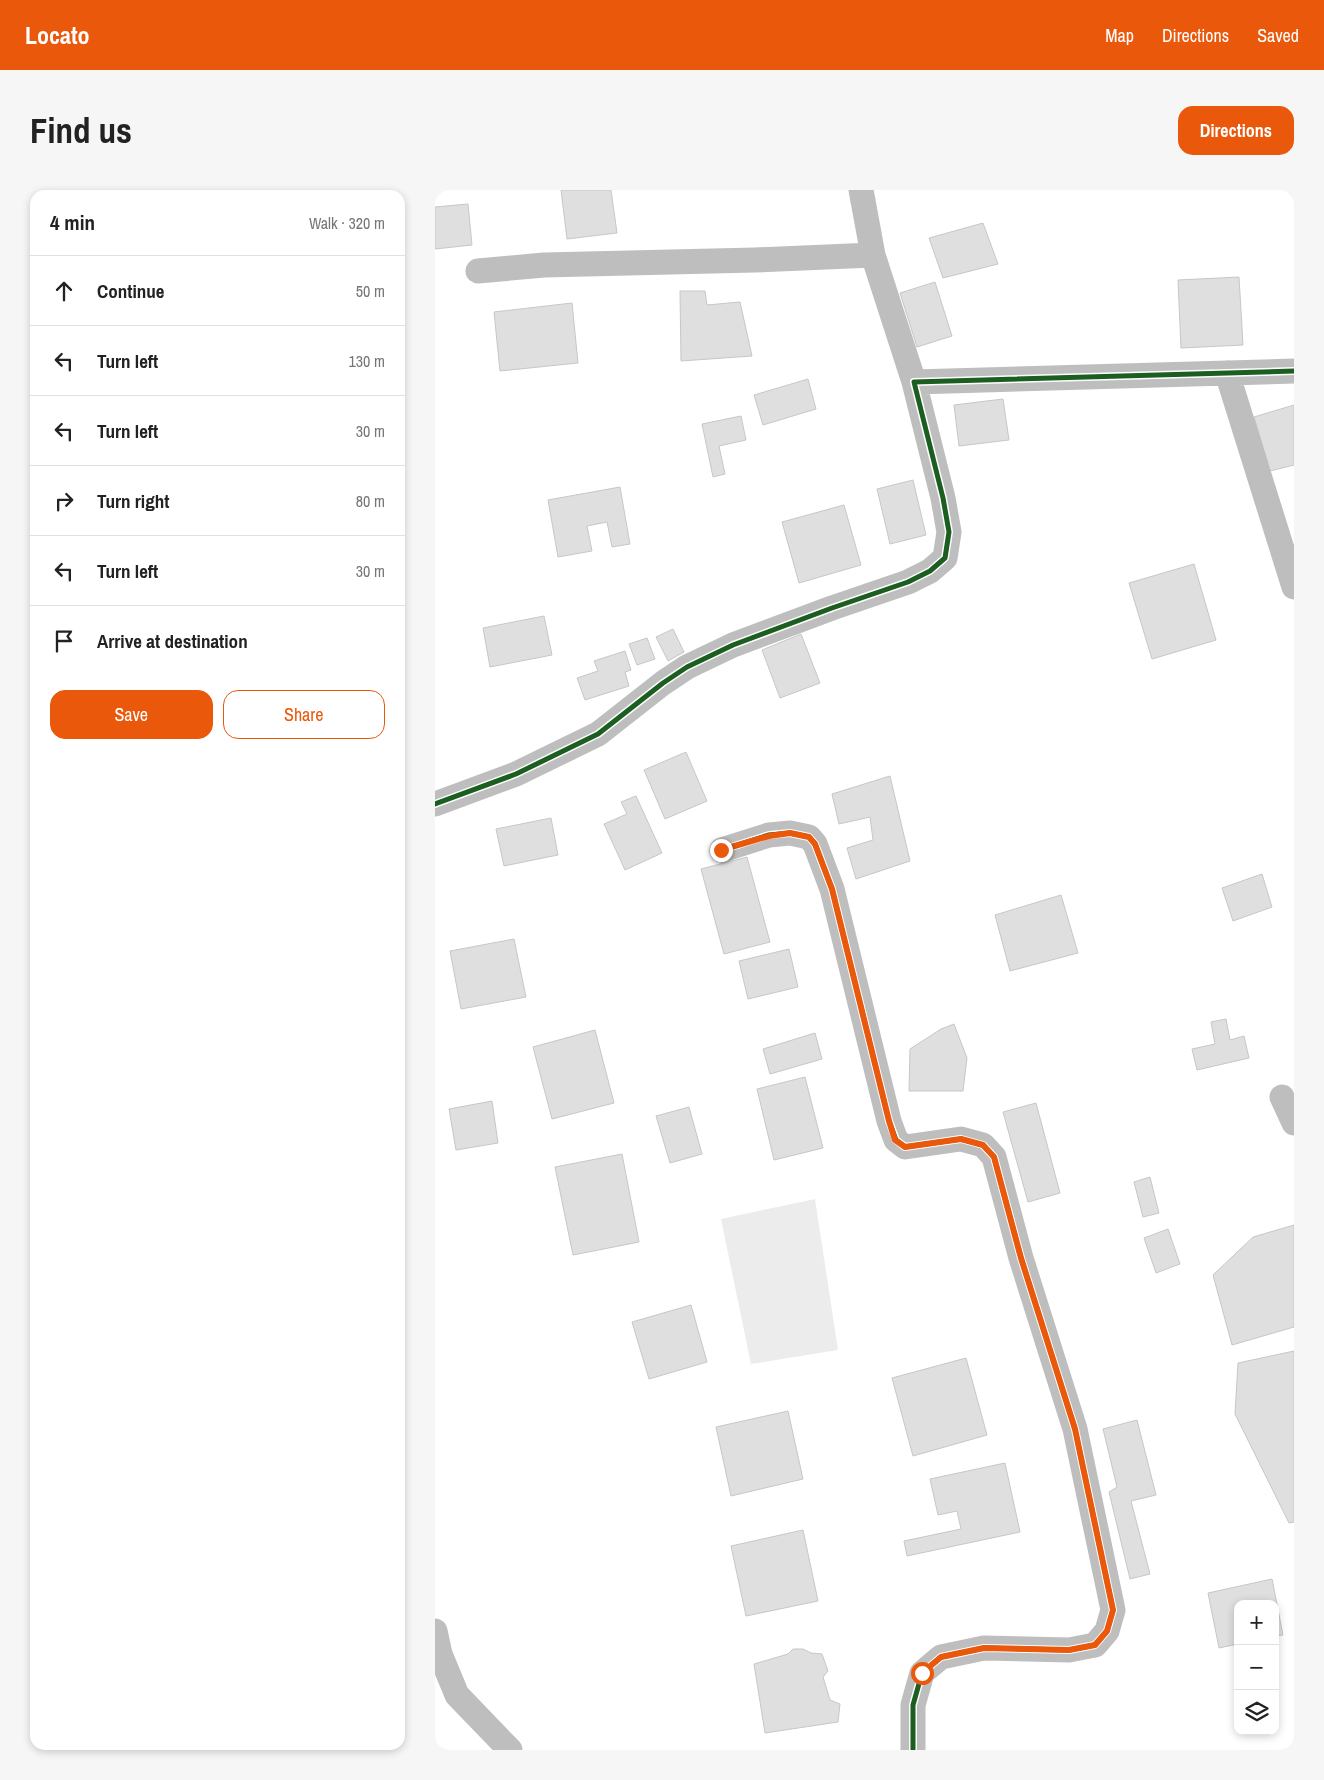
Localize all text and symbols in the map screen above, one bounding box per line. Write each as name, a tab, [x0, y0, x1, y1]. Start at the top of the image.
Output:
text: Locato	[25, 19, 90, 51]
text: Map	[1105, 23, 1134, 48]
text: Directions	[1162, 23, 1229, 48]
text: Saved	[1257, 23, 1299, 48]
button: Directions	[1178, 106, 1294, 155]
text: Find us	[30, 107, 132, 154]
text: 4 min	[50, 208, 95, 237]
text: Walk · 320 m	[309, 212, 385, 234]
icon: ahead	[50, 277, 78, 305]
text: Continue	[97, 278, 165, 304]
text: 50 m	[356, 280, 385, 302]
icon: left	[50, 347, 78, 375]
text: Turn left	[97, 348, 158, 374]
text: 130 m	[349, 350, 385, 372]
icon: left	[50, 417, 78, 445]
text: Turn left	[97, 418, 158, 444]
text: 30 m	[356, 420, 385, 442]
icon: right	[50, 487, 78, 515]
text: Turn right	[97, 488, 169, 514]
text: 80 m	[356, 490, 385, 512]
icon: left	[50, 557, 78, 585]
text: Turn left	[97, 558, 158, 584]
text: 30 m	[356, 560, 385, 582]
icon: arrive	[50, 627, 78, 655]
text: Arrive at destination	[97, 628, 248, 654]
button: Save	[50, 690, 213, 739]
button: Share	[223, 690, 385, 739]
route end	[710, 839, 733, 862]
map controls	[1234, 1600, 1279, 1735]
button: +	[1234, 1600, 1279, 1645]
button: −	[1234, 1645, 1279, 1690]
route start	[911, 1662, 934, 1685]
button: layers	[1234, 1690, 1279, 1735]

